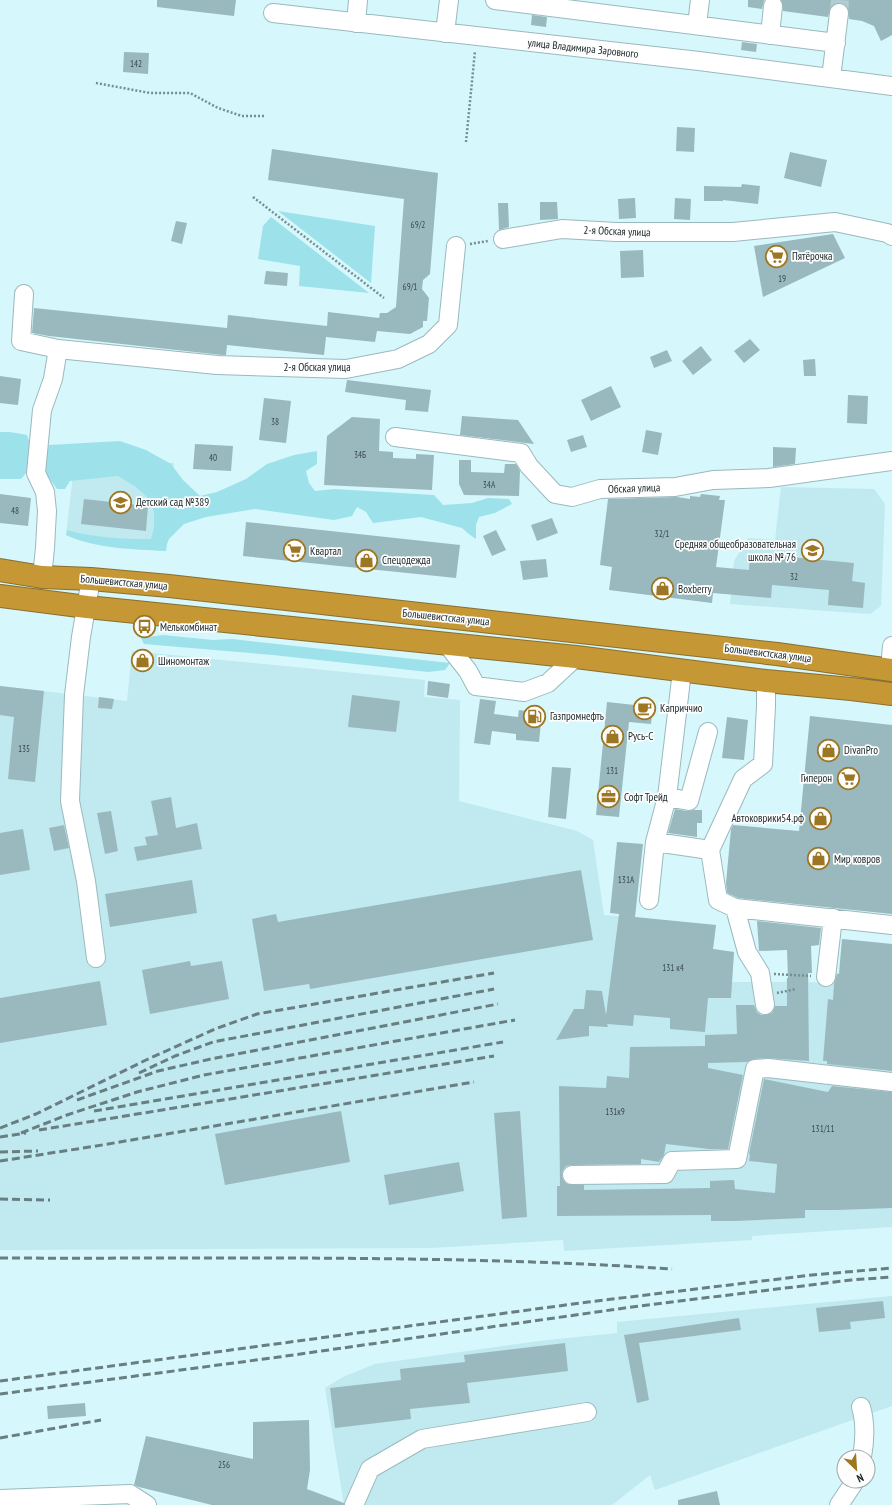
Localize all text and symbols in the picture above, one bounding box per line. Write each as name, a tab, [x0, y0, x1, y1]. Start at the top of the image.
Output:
street label: улица Владимира Заровного	[527, 35, 639, 61]
house number: 142	[130, 58, 142, 69]
house number: 69/2	[411, 219, 425, 230]
street label: 2-я Обская улица	[583, 223, 651, 239]
supermarket icon: Пятёрочка	[764, 243, 790, 269]
place label: Пятёрочка	[792, 249, 833, 263]
house number: 19	[778, 273, 786, 284]
house number: 69/1	[403, 281, 417, 292]
street label: 2-я Обская улица	[283, 360, 351, 374]
house number: 38	[271, 416, 279, 427]
house number: 34Б	[354, 449, 366, 460]
house number: 40	[209, 452, 217, 463]
house number: 34А	[483, 479, 496, 490]
street label: Обская улица	[608, 480, 660, 496]
school or university icon: Детский сад №389	[107, 489, 133, 515]
place label: Детский сад №389	[136, 495, 209, 509]
house number: 48	[11, 505, 19, 516]
house number: 32/1	[655, 528, 669, 539]
place label: Средняя общеобразовательная школа № 76	[675, 537, 796, 564]
school or university icon: Средняя общеобразовательная школа № 76	[799, 537, 825, 563]
supermarket icon: Квартал	[282, 538, 308, 564]
place label: Квартал	[310, 544, 341, 558]
shop icon: Спецодежда	[354, 547, 380, 573]
place label: Спецодежда	[382, 553, 431, 567]
street label: Большевистская улица	[80, 571, 168, 593]
house number: 32	[790, 571, 798, 582]
shop icon: Boxberry	[650, 576, 676, 602]
place label: Boxberry	[678, 582, 713, 596]
street label: Большевистская улица	[402, 605, 490, 629]
bus stop icon: Мелькомбинат	[131, 614, 157, 640]
place label: Мелькомбинат	[160, 620, 217, 634]
street label: Большевистская улица	[724, 641, 812, 665]
shop icon: Шиномонтаж	[130, 648, 156, 674]
place label: Шиномонтаж	[158, 654, 209, 668]
cafe icon: Каприччио	[632, 695, 658, 721]
place label: Каприччио	[660, 701, 703, 715]
fuel station icon: Газпромнефть	[521, 703, 547, 729]
place label: Газпромнефть	[550, 709, 604, 723]
shop icon: Русь-С	[600, 723, 626, 749]
place label: Русь-С	[628, 729, 653, 743]
shop icon: DivanPro	[816, 737, 842, 763]
house number: 135	[18, 743, 30, 754]
place label: DivanPro	[844, 743, 878, 757]
house number: 131	[606, 765, 618, 776]
supermarket icon: Гиперон	[835, 765, 861, 791]
place label: Гиперон	[801, 771, 832, 785]
office icon: Софт Трейд	[595, 784, 621, 810]
place label: Софт Трейд	[624, 790, 668, 804]
shop icon: Автоковрики54.рф	[807, 805, 833, 831]
place label: Автоковрики54.рф	[731, 811, 804, 825]
shop icon: Мир ковров	[806, 846, 832, 872]
place label: Мир ковров	[834, 852, 881, 866]
house number: 131А	[618, 874, 635, 885]
house number: 131 к4	[662, 962, 684, 973]
house number: 131к9	[605, 1106, 625, 1117]
house number: 131/11	[812, 1123, 834, 1134]
north arrow	[836, 1449, 876, 1489]
house number: 256	[218, 1459, 230, 1470]
text: N	[855, 1470, 866, 1486]

